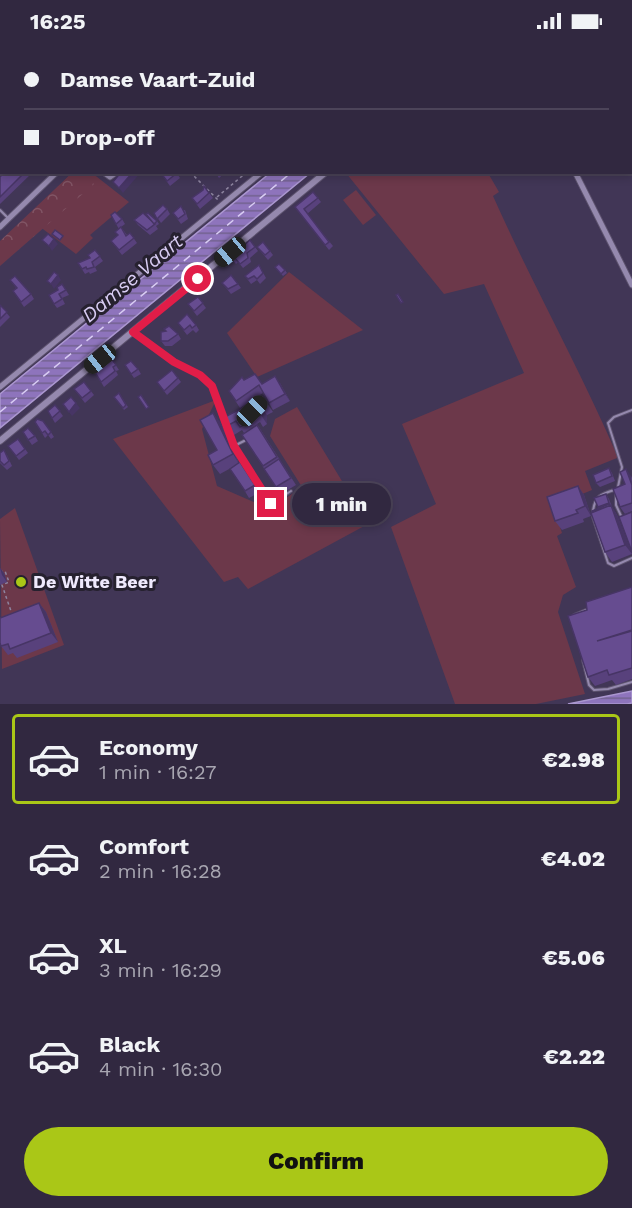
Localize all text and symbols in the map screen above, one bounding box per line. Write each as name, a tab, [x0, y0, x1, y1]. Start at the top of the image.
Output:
text: 16:25	[30, 9, 86, 34]
text: Damse Vaart-Zuid	[60, 67, 255, 92]
text: Drop-off	[60, 125, 155, 150]
water label: Damse Vaart	[77, 228, 188, 327]
car	[210, 234, 250, 270]
route start	[184, 265, 211, 292]
car	[80, 341, 120, 377]
car	[233, 392, 271, 430]
callout: 1 min	[292, 483, 391, 525]
route end	[257, 490, 284, 517]
text: 1 min	[316, 492, 367, 516]
place label: De Witte Beer	[33, 571, 156, 592]
marker: De Witte Beer	[14, 575, 28, 589]
icon: car	[27, 732, 81, 786]
text: Economy	[99, 735, 198, 760]
text: €2.98	[542, 747, 605, 772]
text: 1 min · 16:27	[99, 760, 217, 784]
icon: car	[27, 831, 81, 885]
text: Comfort	[99, 834, 189, 859]
text: €4.02	[541, 846, 605, 871]
text: 2 min · 16:28	[99, 859, 222, 883]
icon: car	[27, 930, 81, 984]
text: XL	[99, 933, 127, 958]
text: €5.06	[542, 945, 605, 970]
text: 3 min · 16:29	[99, 958, 222, 982]
icon: car	[27, 1029, 81, 1083]
text: Black	[99, 1032, 160, 1057]
text: €2.22	[543, 1044, 605, 1069]
text: 4 min · 16:30	[99, 1057, 223, 1081]
button: Confirm	[24, 1127, 608, 1196]

